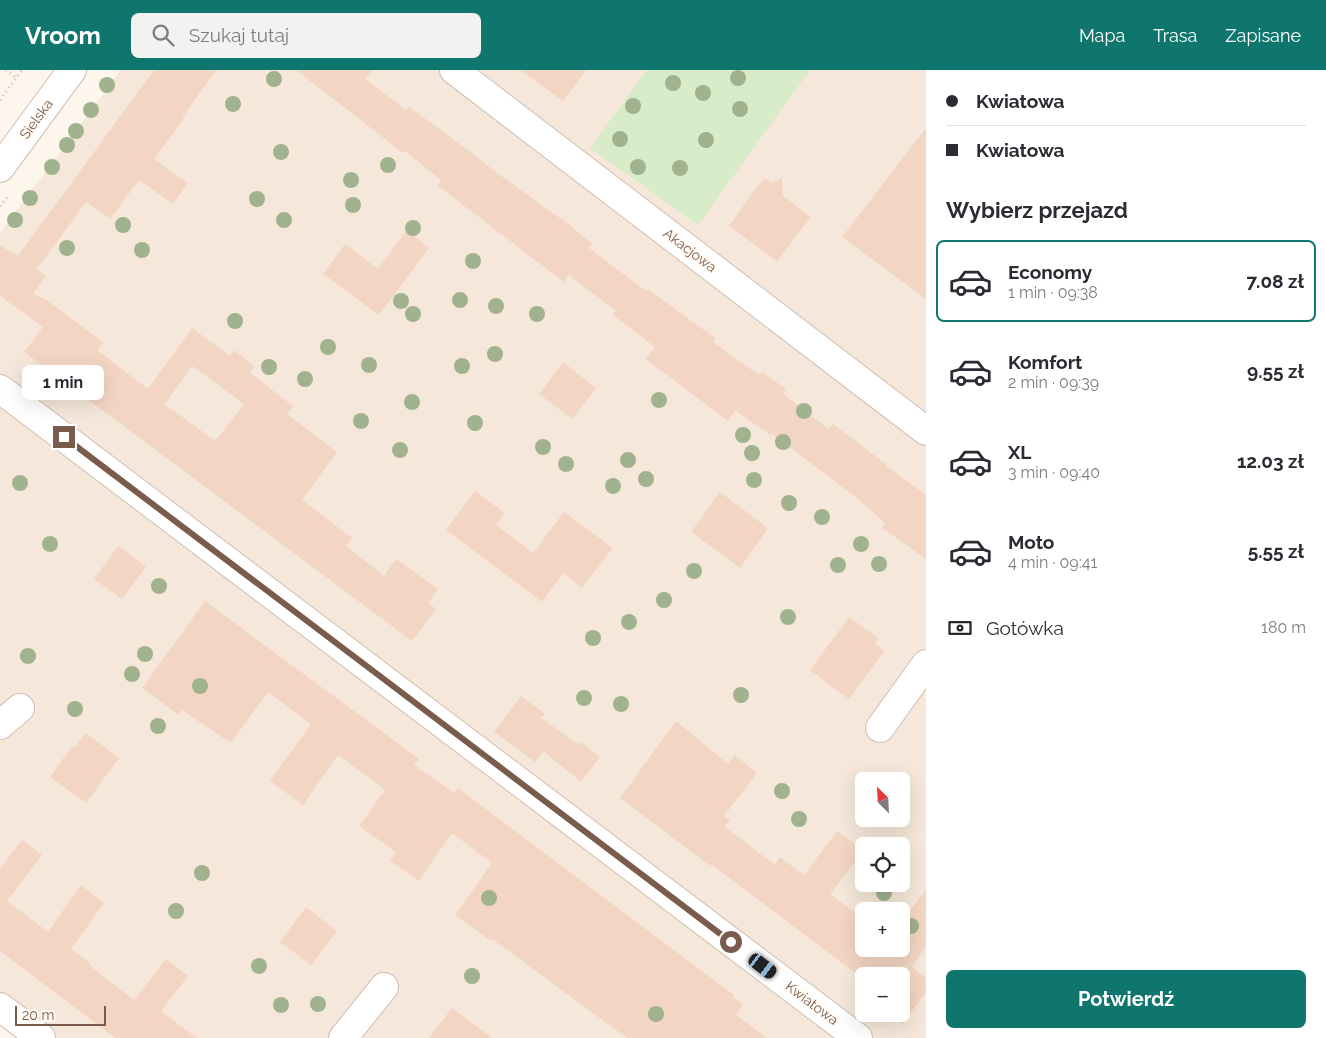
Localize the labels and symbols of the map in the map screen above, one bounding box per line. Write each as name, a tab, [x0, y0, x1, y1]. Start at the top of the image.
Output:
street label: Sielska	[16, 96, 56, 142]
street label: Akacjowa	[660, 225, 720, 275]
callout: 1 min	[23, 364, 105, 400]
route end	[53, 426, 75, 448]
north arrow	[855, 772, 910, 828]
route start	[720, 931, 742, 953]
car	[746, 951, 779, 981]
street label: Kwiatowa	[782, 978, 842, 1028]
scale bar	[15, 1003, 106, 1026]

